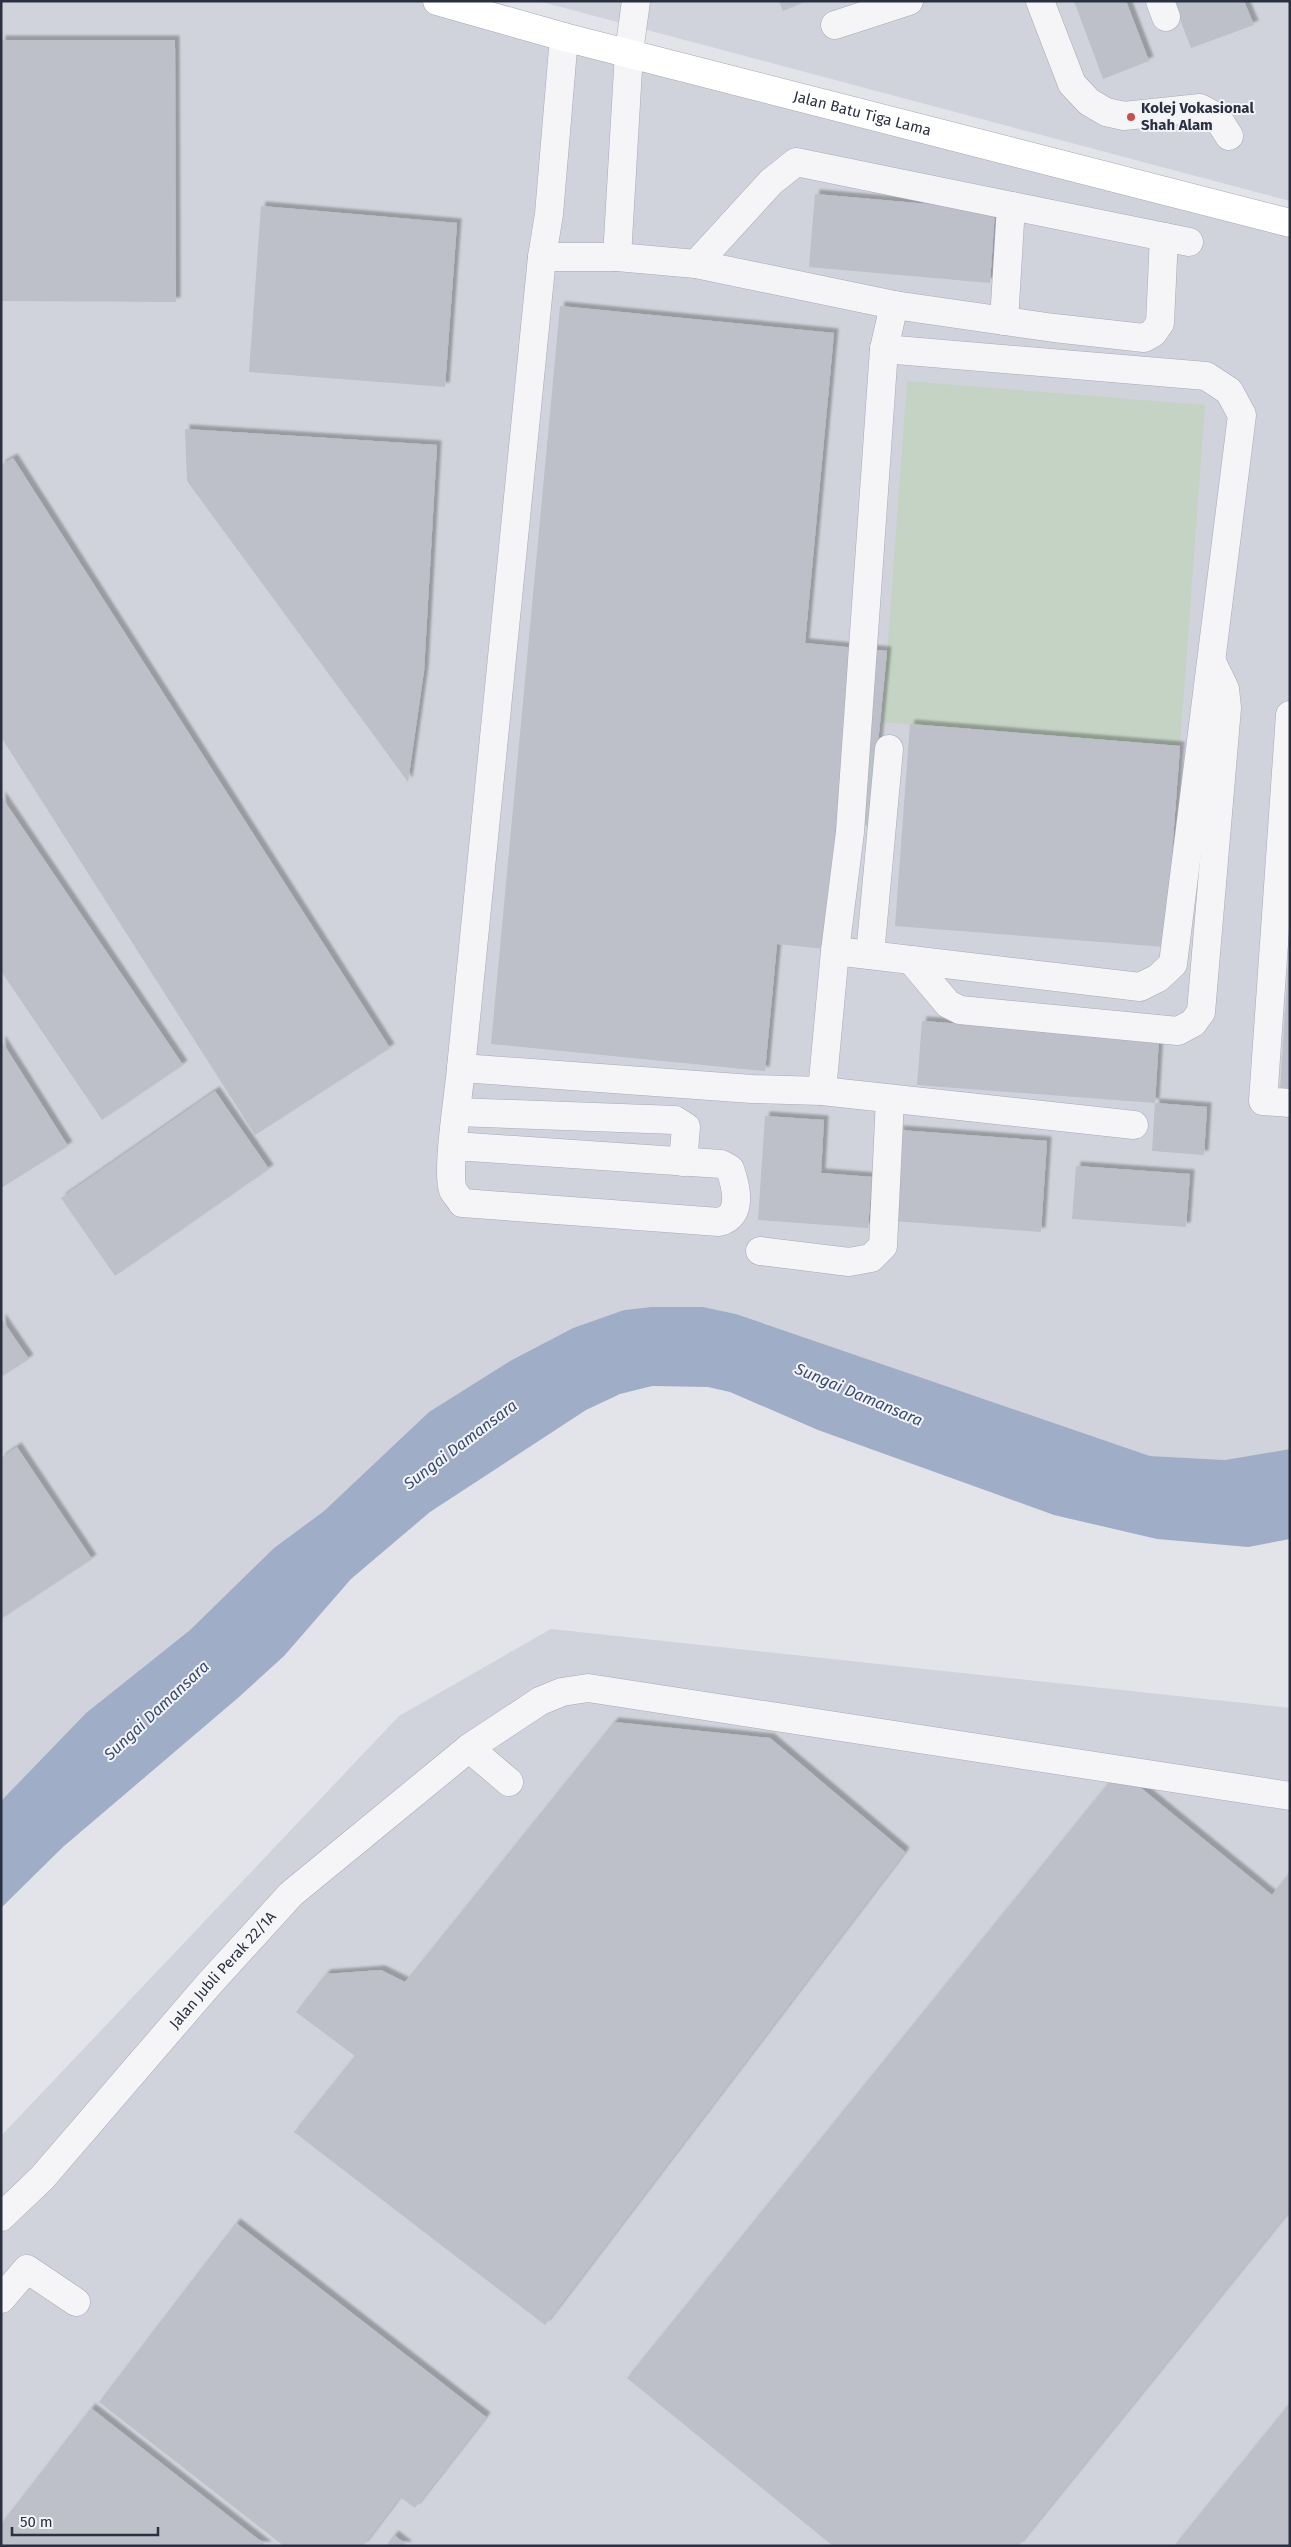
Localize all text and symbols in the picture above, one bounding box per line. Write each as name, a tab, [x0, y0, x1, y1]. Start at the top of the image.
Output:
street label: Jalan Batu Tiga Lama	[792, 87, 933, 140]
place label: Kolej Vokasional Shah Alam	[1141, 99, 1254, 134]
marker: Kolej Vokasional Shah Alam	[1125, 111, 1137, 123]
water label: Sungai Damansara	[791, 1359, 925, 1430]
water label: Sungai Damansara	[399, 1396, 521, 1494]
water label: Sungai Damansara	[99, 1657, 213, 1765]
street label: Jalan Jubli Perak 22/1A	[166, 1907, 280, 2032]
scale bar	[12, 2504, 159, 2536]
text: 50 m	[20, 2513, 53, 2531]

